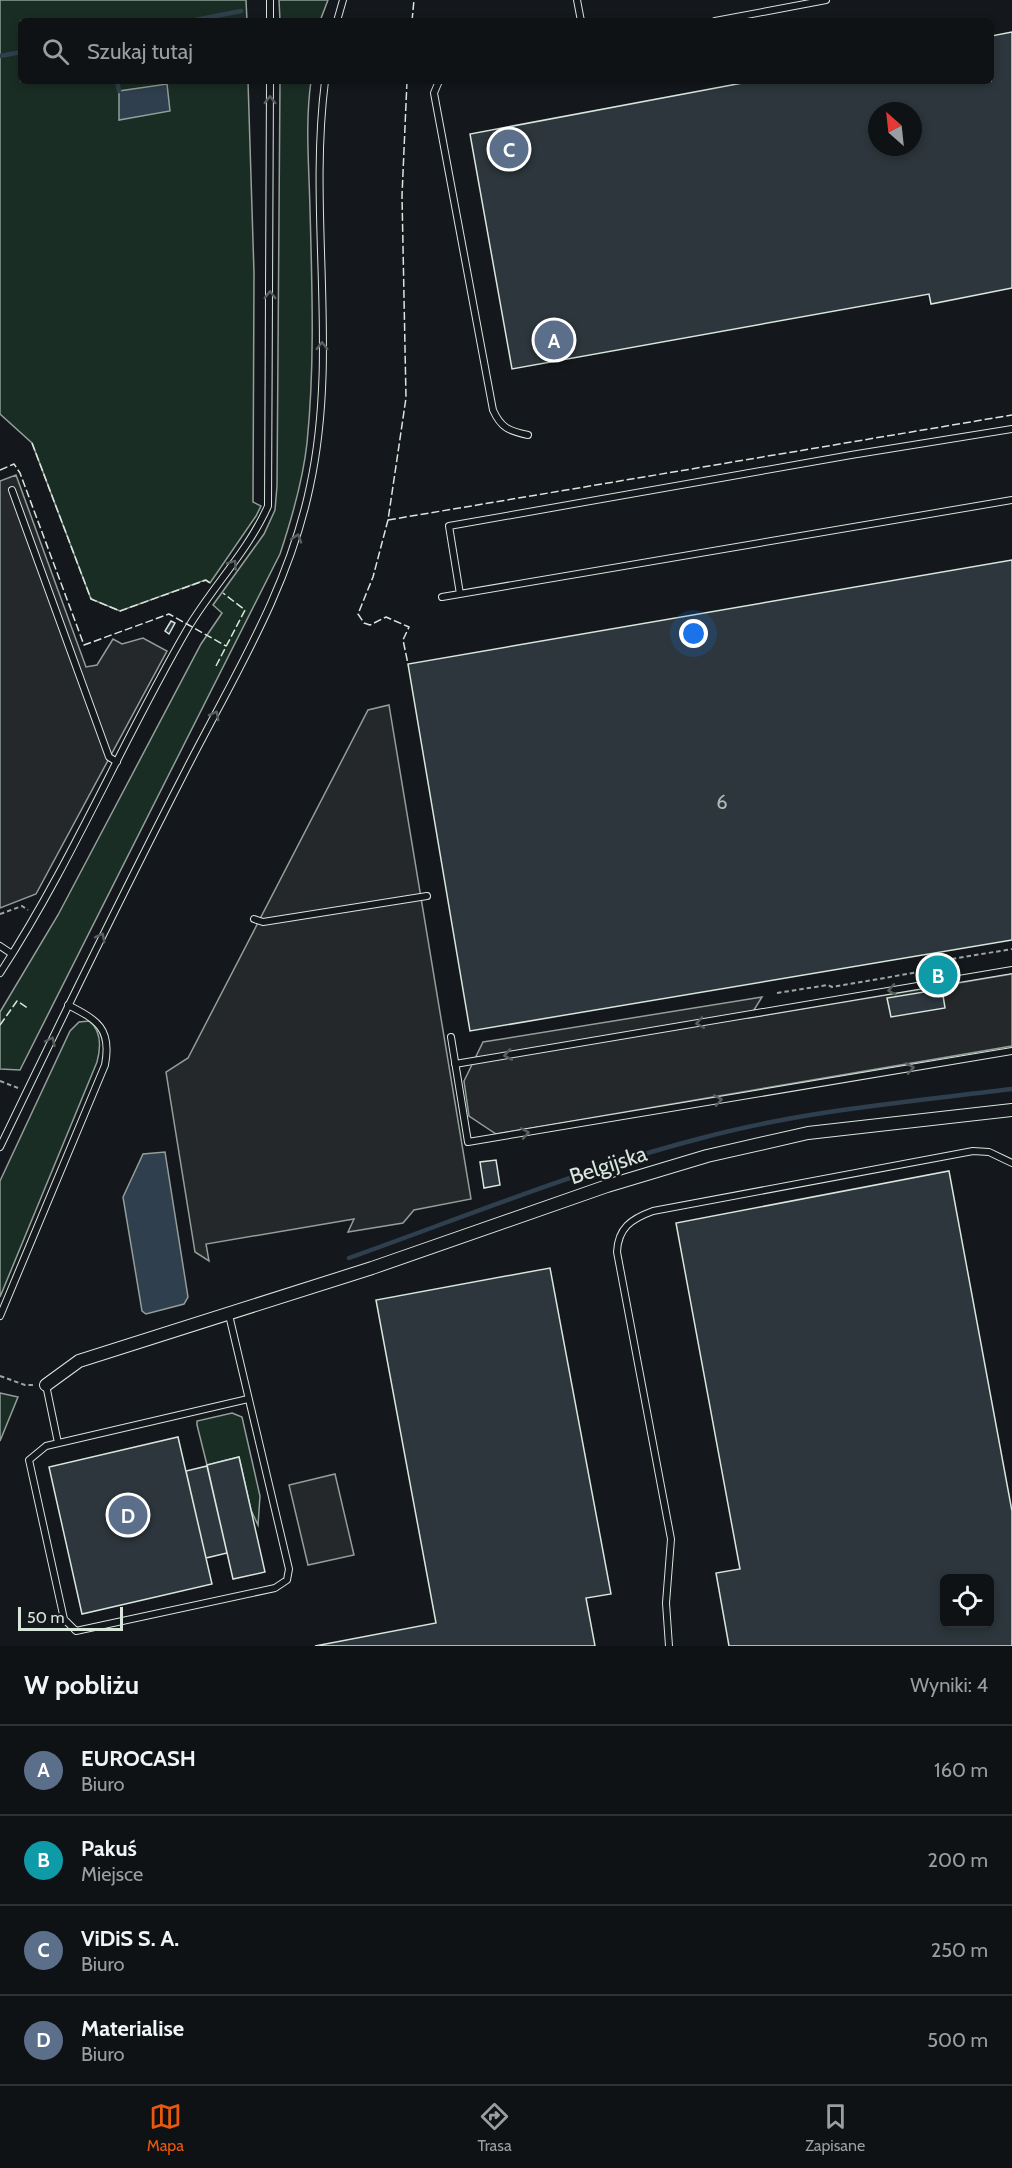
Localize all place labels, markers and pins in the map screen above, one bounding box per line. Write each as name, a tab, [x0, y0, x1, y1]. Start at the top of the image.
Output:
pin: C	[490, 126, 528, 172]
pin: A	[534, 318, 574, 362]
pin: B	[918, 952, 958, 998]
pin: D	[108, 1492, 148, 1538]

